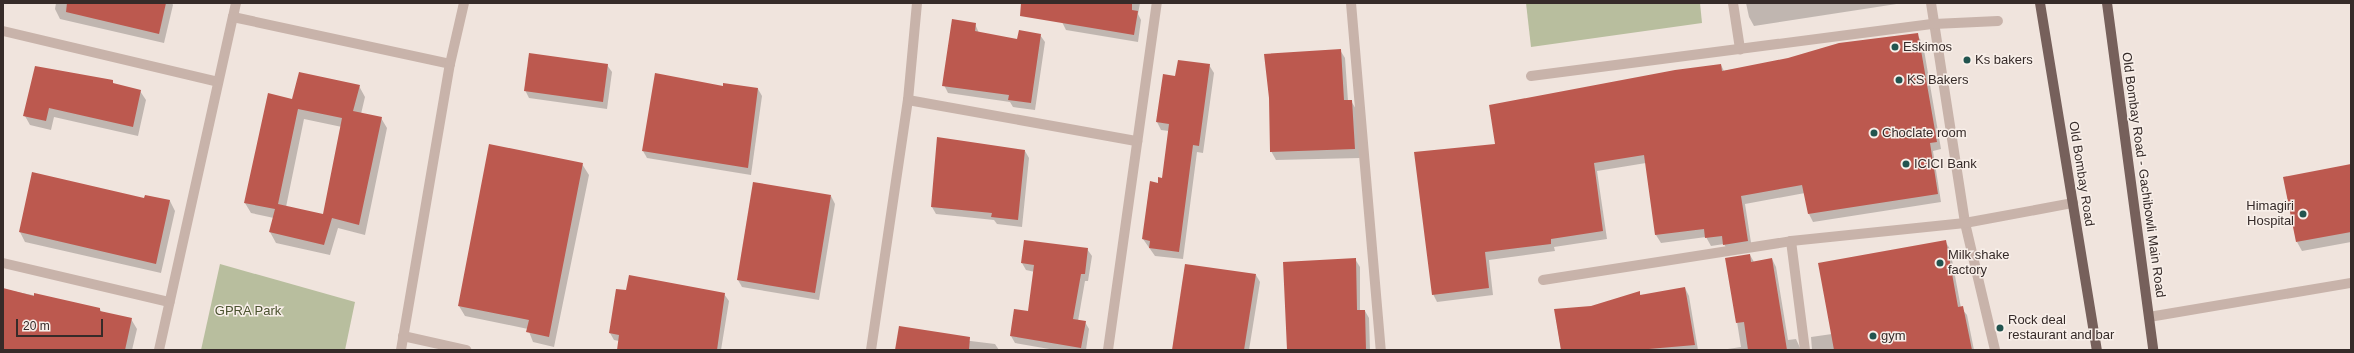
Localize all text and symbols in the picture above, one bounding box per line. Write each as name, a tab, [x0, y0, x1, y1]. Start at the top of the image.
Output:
place label: Eskimos	[1903, 39, 1952, 55]
marker: Eskimos	[1890, 42, 1900, 52]
street label: Old Bombay Road - Gachibowli Main Road	[2118, 51, 2168, 299]
place label: Ks bakers	[1975, 52, 2033, 68]
marker: Ks bakers	[1962, 55, 1972, 65]
place label: KS Bakers	[1907, 72, 1968, 88]
marker: KS Bakers	[1894, 75, 1904, 85]
street label: Old Bombay Road	[2065, 120, 2097, 228]
place label: Choclate room	[1882, 125, 1967, 141]
marker: Choclate room	[1869, 128, 1879, 138]
place label: ICICI Bank	[1914, 156, 1977, 172]
marker: ICICI Bank	[1901, 159, 1911, 169]
place label: Himagiri Hospital	[2246, 199, 2294, 230]
marker: Himagiri Hospital	[2297, 208, 2309, 220]
place label: Milk shake factory	[1948, 248, 2009, 279]
marker: Milk shake factory	[1935, 258, 1945, 268]
park label: GPRA Park	[214, 303, 282, 319]
scale bar	[18, 311, 105, 337]
place label: Rock deal restaurant and bar	[2008, 313, 2114, 344]
text: 20 m	[23, 319, 50, 333]
marker: Rock deal restaurant and bar	[1995, 323, 2005, 333]
place label: gym	[1881, 328, 1906, 344]
marker: gym	[1868, 331, 1878, 341]

